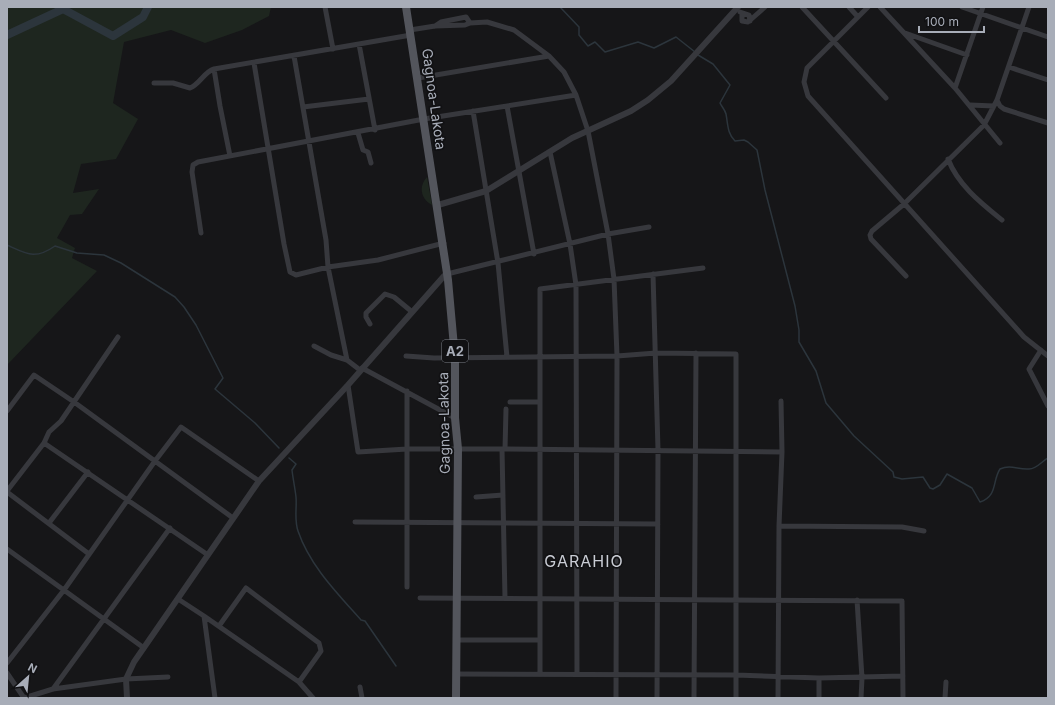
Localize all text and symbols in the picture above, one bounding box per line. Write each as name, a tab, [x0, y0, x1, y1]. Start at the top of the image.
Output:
scale bar	[919, 8, 984, 34]
text: 100 m	[925, 14, 959, 29]
street label: Gagnoa-Lakota	[419, 47, 450, 151]
road number: A2	[442, 340, 468, 362]
street label: Gagnoa-Lakota	[434, 372, 453, 474]
district label: GARAHIO	[544, 551, 624, 571]
north arrow	[8, 657, 48, 697]
text: N	[26, 660, 39, 676]

